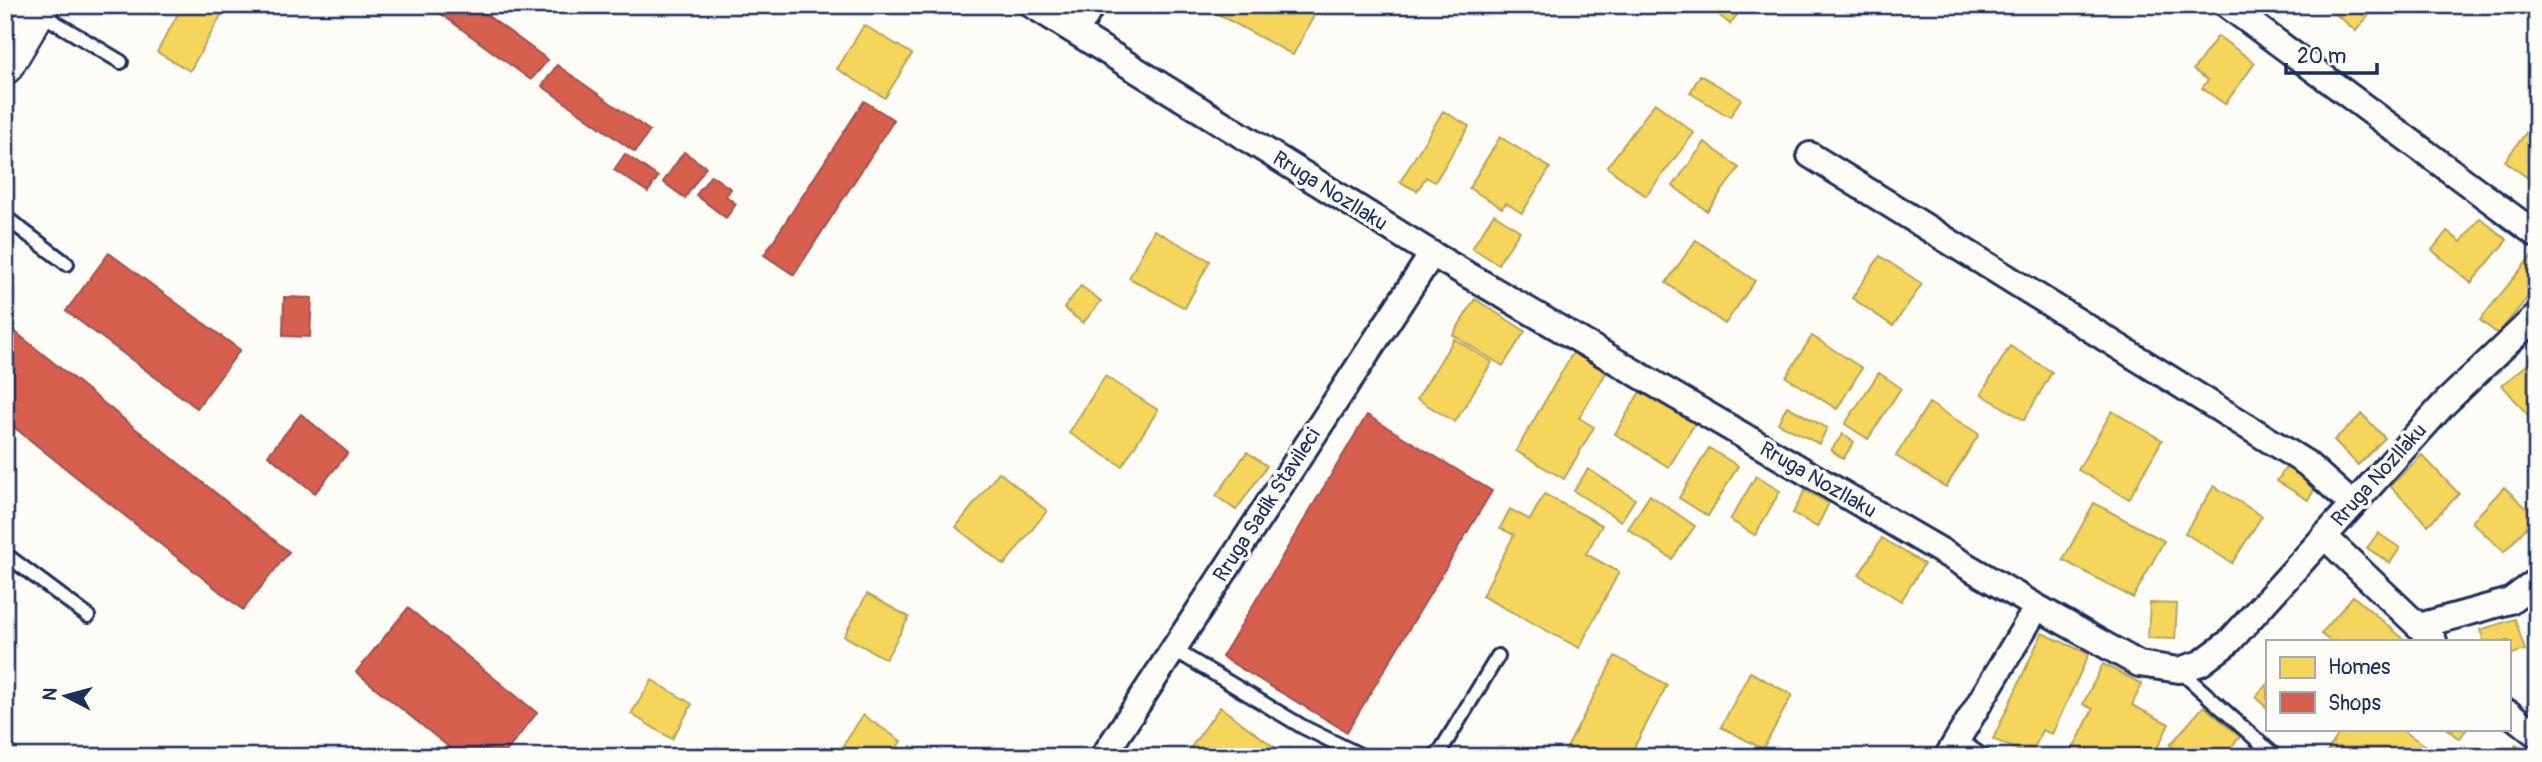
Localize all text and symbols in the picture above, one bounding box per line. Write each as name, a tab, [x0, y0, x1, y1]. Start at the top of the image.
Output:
scale bar	[2286, 32, 2378, 76]
text: 20 m	[2297, 43, 2346, 70]
street label: Rruga Nozllaku	[1267, 145, 1393, 237]
street label: Rruga Nozllaku	[2325, 417, 2433, 533]
street label: Rruga Sadik Stavileci	[1207, 423, 1327, 587]
street label: Rruga Nozllaku	[1755, 436, 1881, 524]
legend	[2266, 640, 2510, 730]
text: Homes	[2328, 654, 2391, 681]
north arrow	[32, 660, 102, 730]
text: N	[37, 687, 63, 702]
text: Shops	[2328, 690, 2381, 717]

